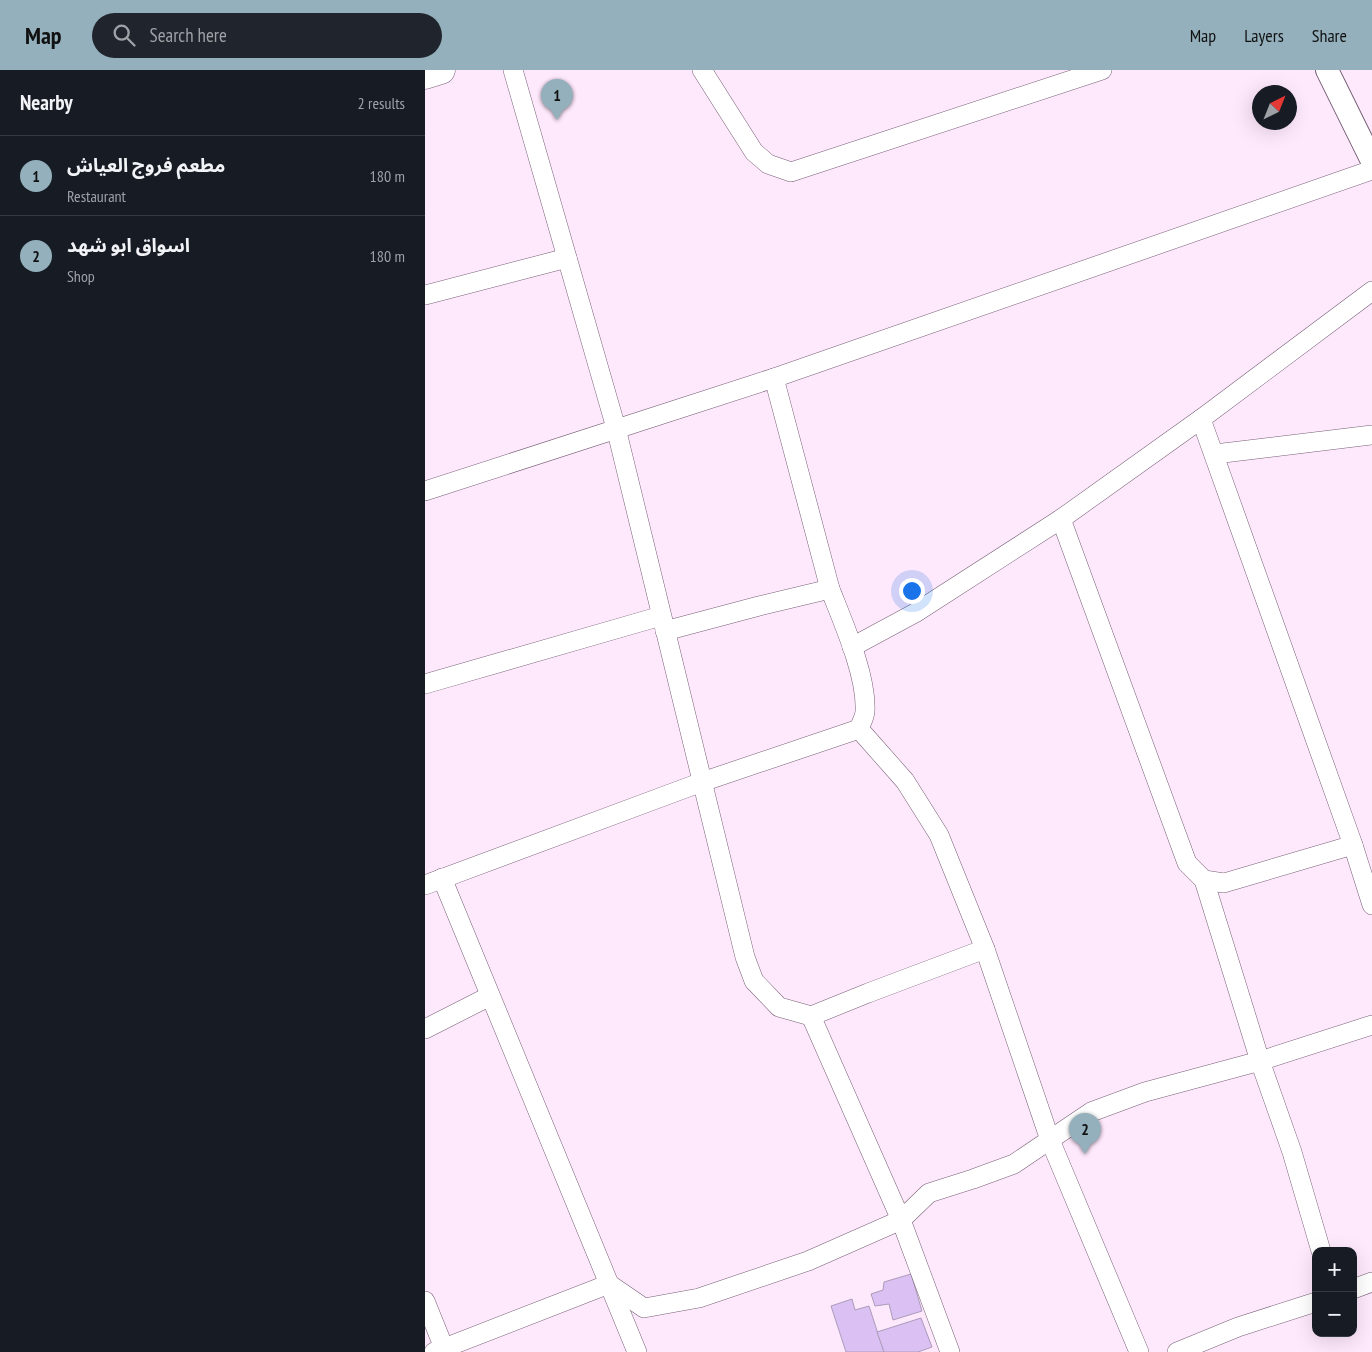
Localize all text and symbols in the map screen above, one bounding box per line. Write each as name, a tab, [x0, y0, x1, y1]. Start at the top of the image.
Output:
search box	[92, 13, 442, 58]
text: Map	[25, 20, 62, 51]
icon: search	[110, 21, 138, 49]
text: Search here	[150, 23, 227, 47]
text: Map	[1190, 24, 1216, 47]
text: Layers	[1244, 24, 1284, 47]
text: Share	[1312, 24, 1347, 47]
pin: 1	[541, 79, 573, 120]
north arrow	[1252, 85, 1297, 130]
text: Nearby	[20, 89, 73, 116]
text: 2 results	[358, 93, 405, 113]
text: مطعم فروج العياش	[67, 153, 225, 177]
text: 1	[32, 166, 40, 186]
text: 180 m	[370, 166, 405, 186]
text: Restaurant	[67, 186, 126, 206]
text: اسواق ابو شهد	[67, 233, 190, 257]
text: 2	[32, 246, 40, 266]
text: 180 m	[370, 246, 405, 266]
text: Shop	[67, 266, 95, 286]
your location	[899, 578, 925, 604]
pin: 2	[1069, 1113, 1101, 1154]
map controls	[1312, 1247, 1357, 1337]
button: +	[1312, 1247, 1357, 1292]
button: −	[1312, 1292, 1357, 1337]

